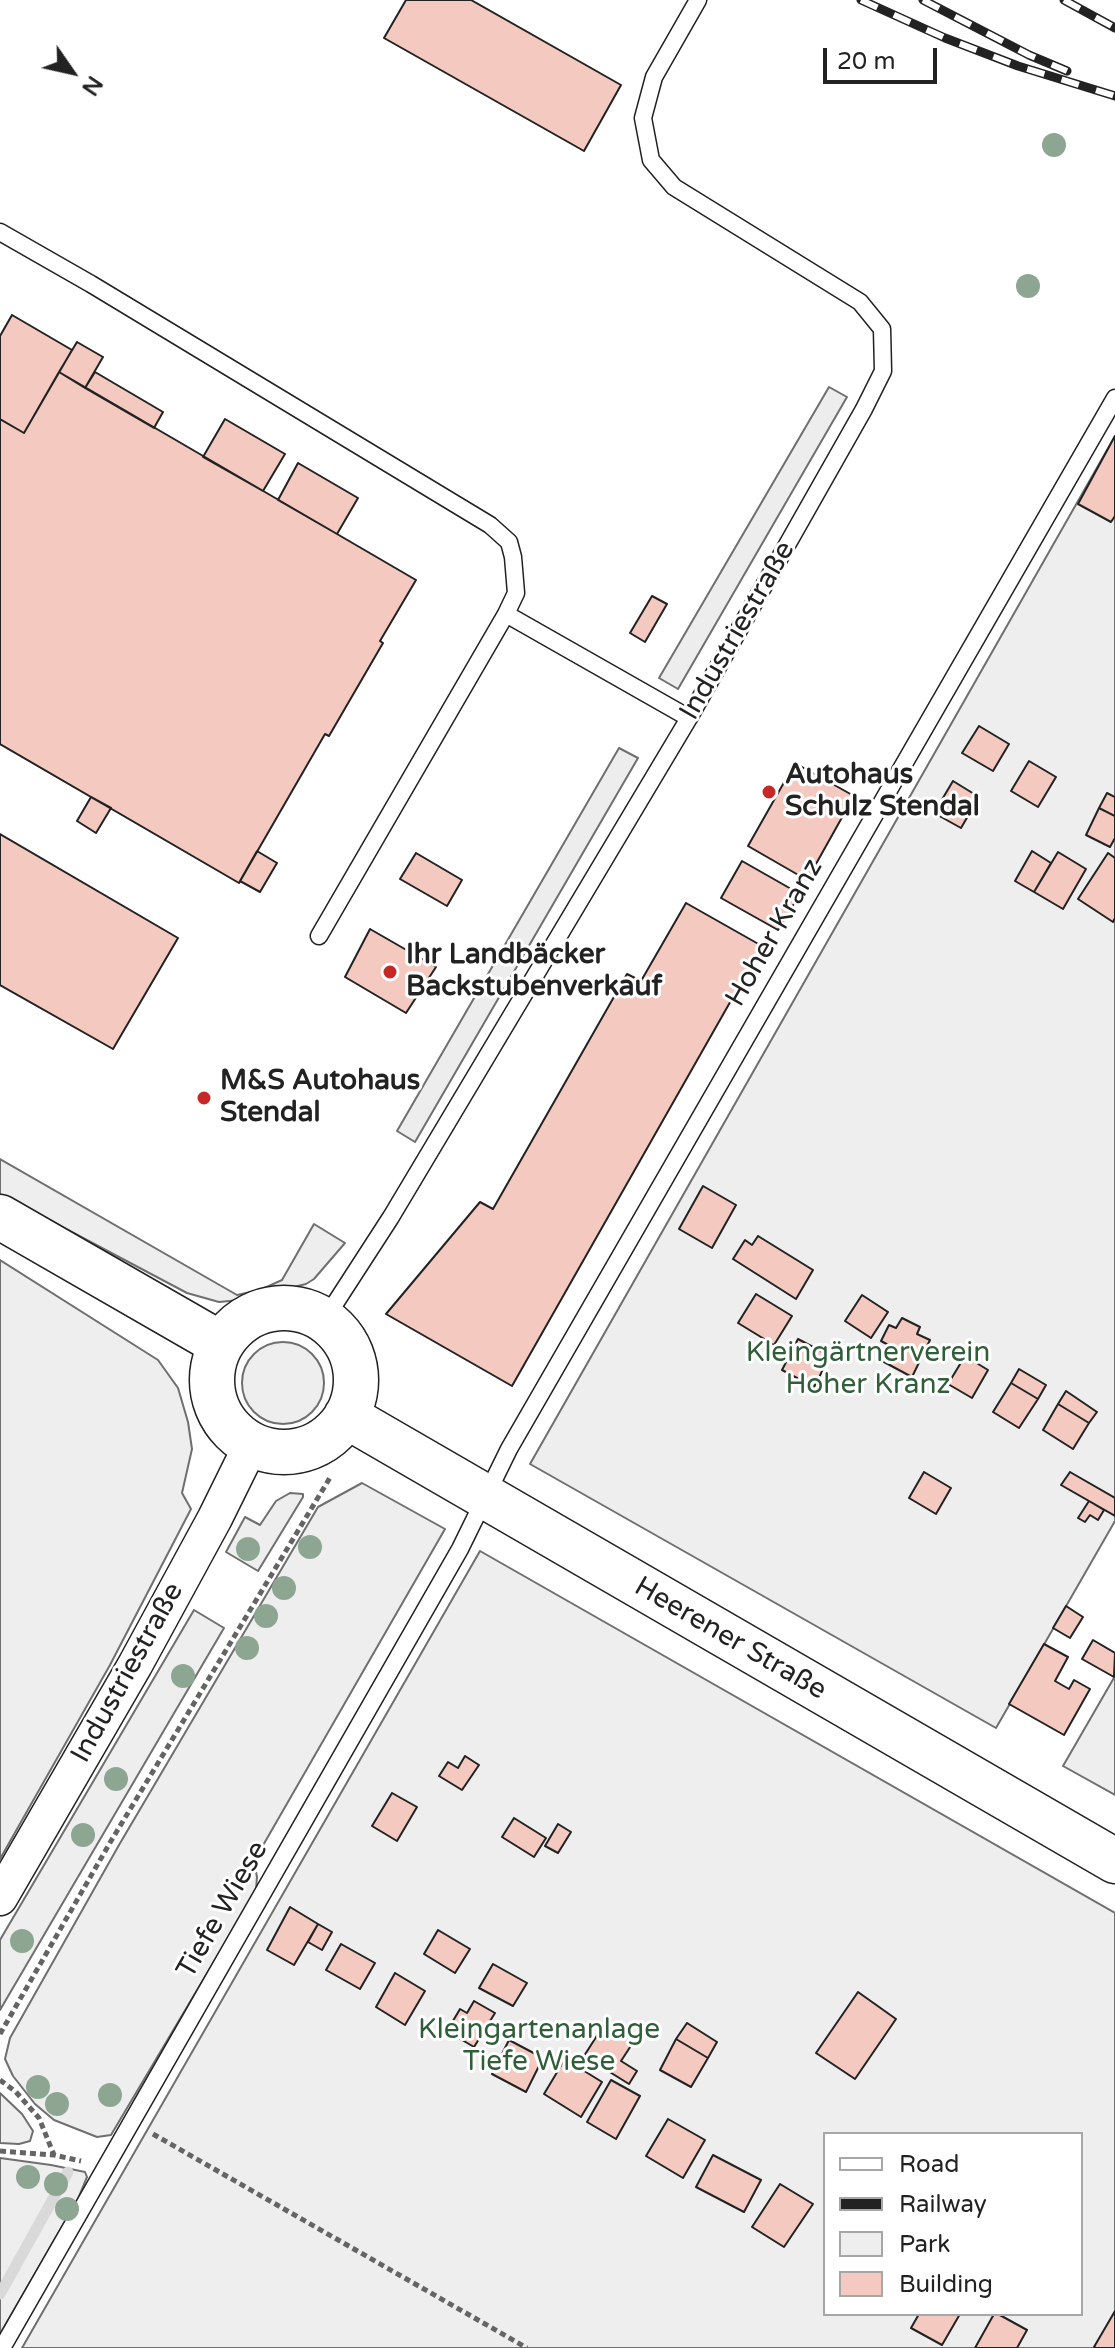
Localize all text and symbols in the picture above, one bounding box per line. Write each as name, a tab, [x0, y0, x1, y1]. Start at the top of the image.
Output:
north arrow	[32, 32, 112, 112]
scale bar	[827, 32, 941, 82]
text: 20 m	[837, 47, 895, 76]
text: N	[76, 71, 108, 100]
street label: Industriestraße	[673, 536, 803, 726]
place label: Autohaus Schulz Stendal	[785, 759, 980, 825]
marker: Autohaus Schulz Stendal	[760, 783, 778, 801]
street label: Hoher Kranz	[719, 853, 831, 1013]
place label: Ihr Landbäcker Backstubenverkauf	[406, 939, 662, 1005]
marker: Ihr Landbäcker Backstubenverkauf	[381, 963, 399, 981]
place label: M&S Autohaus Stendal	[220, 1065, 420, 1131]
marker: M&S Autohaus Stendal	[195, 1089, 213, 1107]
park label: Kleingärtnerverein Hoher Kranz	[746, 1337, 990, 1403]
street label: Heerener Straße	[628, 1570, 832, 1708]
street label: Industriestraße	[65, 1577, 191, 1769]
street label: Tiefe Wiese	[170, 1835, 276, 1985]
park label: Kleingartenanlage Tiefe Wiese	[418, 2014, 660, 2080]
legend	[823, 2132, 1083, 2316]
text: Road	[899, 2150, 959, 2179]
text: Railway	[899, 2190, 987, 2219]
text: Park	[899, 2230, 950, 2259]
text: Building	[899, 2270, 993, 2299]

